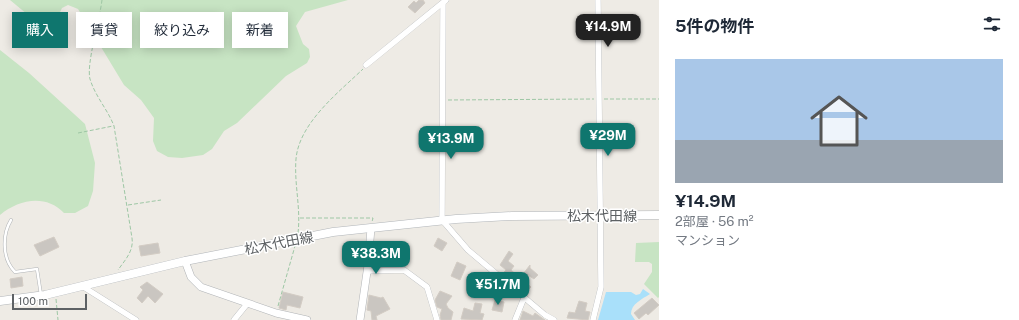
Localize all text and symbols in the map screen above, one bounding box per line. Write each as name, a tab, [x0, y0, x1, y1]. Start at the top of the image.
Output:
chip: 購入	[12, 12, 68, 48]
chip: 賃貸	[76, 12, 132, 48]
chip: 絞り込み	[140, 12, 224, 48]
chip: 新着	[232, 12, 288, 48]
icon: filters	[981, 13, 1003, 35]
pin: ¥14.9M	[575, 14, 641, 48]
text: 5件の物件	[675, 16, 754, 36]
text: ¥14.9M	[585, 19, 631, 34]
icon: home	[803, 85, 875, 157]
pin: ¥29M	[584, 123, 632, 157]
pin: ¥13.9M	[418, 126, 484, 160]
text: ¥29M	[589, 128, 627, 143]
text: ¥13.9M	[428, 131, 474, 146]
text: ¥14.9M	[675, 191, 736, 211]
street label: 松木代田線	[567, 208, 637, 224]
text: 2部屋 · 56 m²	[675, 214, 754, 229]
street label: 松木代田線	[243, 228, 315, 258]
text: マンション	[675, 233, 740, 248]
pin: ¥38.3M	[343, 241, 409, 275]
text: ¥38.3M	[351, 246, 401, 261]
pin: ¥51.7M	[465, 272, 531, 306]
text: ¥51.7M	[475, 277, 521, 292]
scale bar	[12, 292, 87, 311]
text: 100 m	[18, 295, 48, 307]

